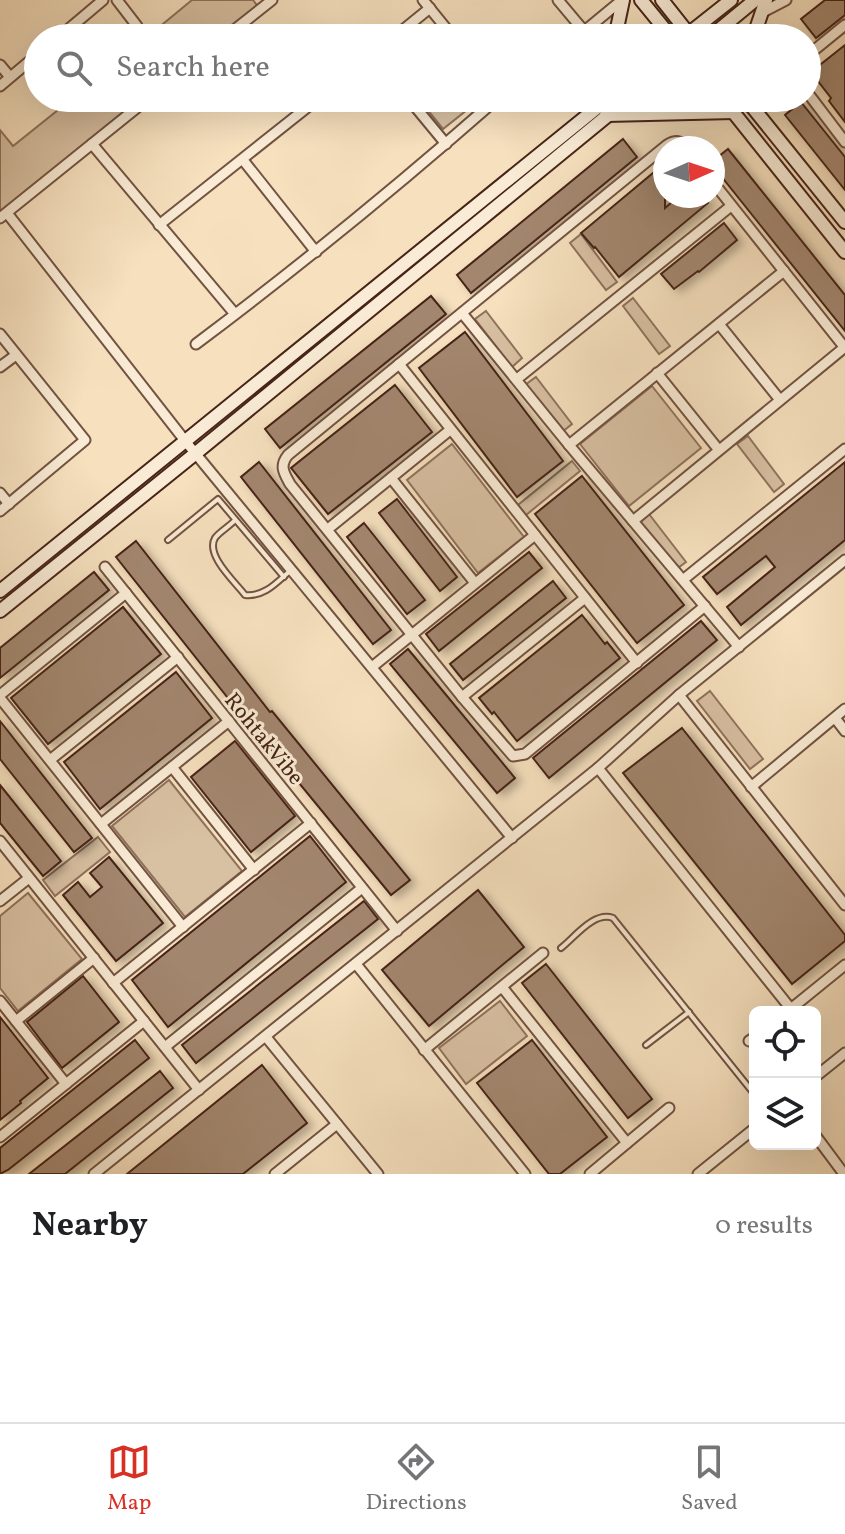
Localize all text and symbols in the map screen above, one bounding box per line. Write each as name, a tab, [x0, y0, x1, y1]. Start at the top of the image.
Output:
search box	[24, 24, 821, 112]
icon: search	[52, 46, 96, 90]
text: Search here	[116, 47, 270, 89]
north arrow	[653, 136, 725, 208]
street label: RohtakVibe	[216, 687, 310, 792]
map controls	[749, 1006, 821, 1150]
button: locate	[749, 1006, 821, 1078]
button: layers	[749, 1078, 821, 1150]
text: Nearby	[32, 1203, 148, 1250]
text: 0 results	[715, 1208, 813, 1244]
tab: Map	[107, 1440, 151, 1519]
tab: Directions	[366, 1440, 467, 1519]
tab: Saved	[681, 1440, 738, 1519]

